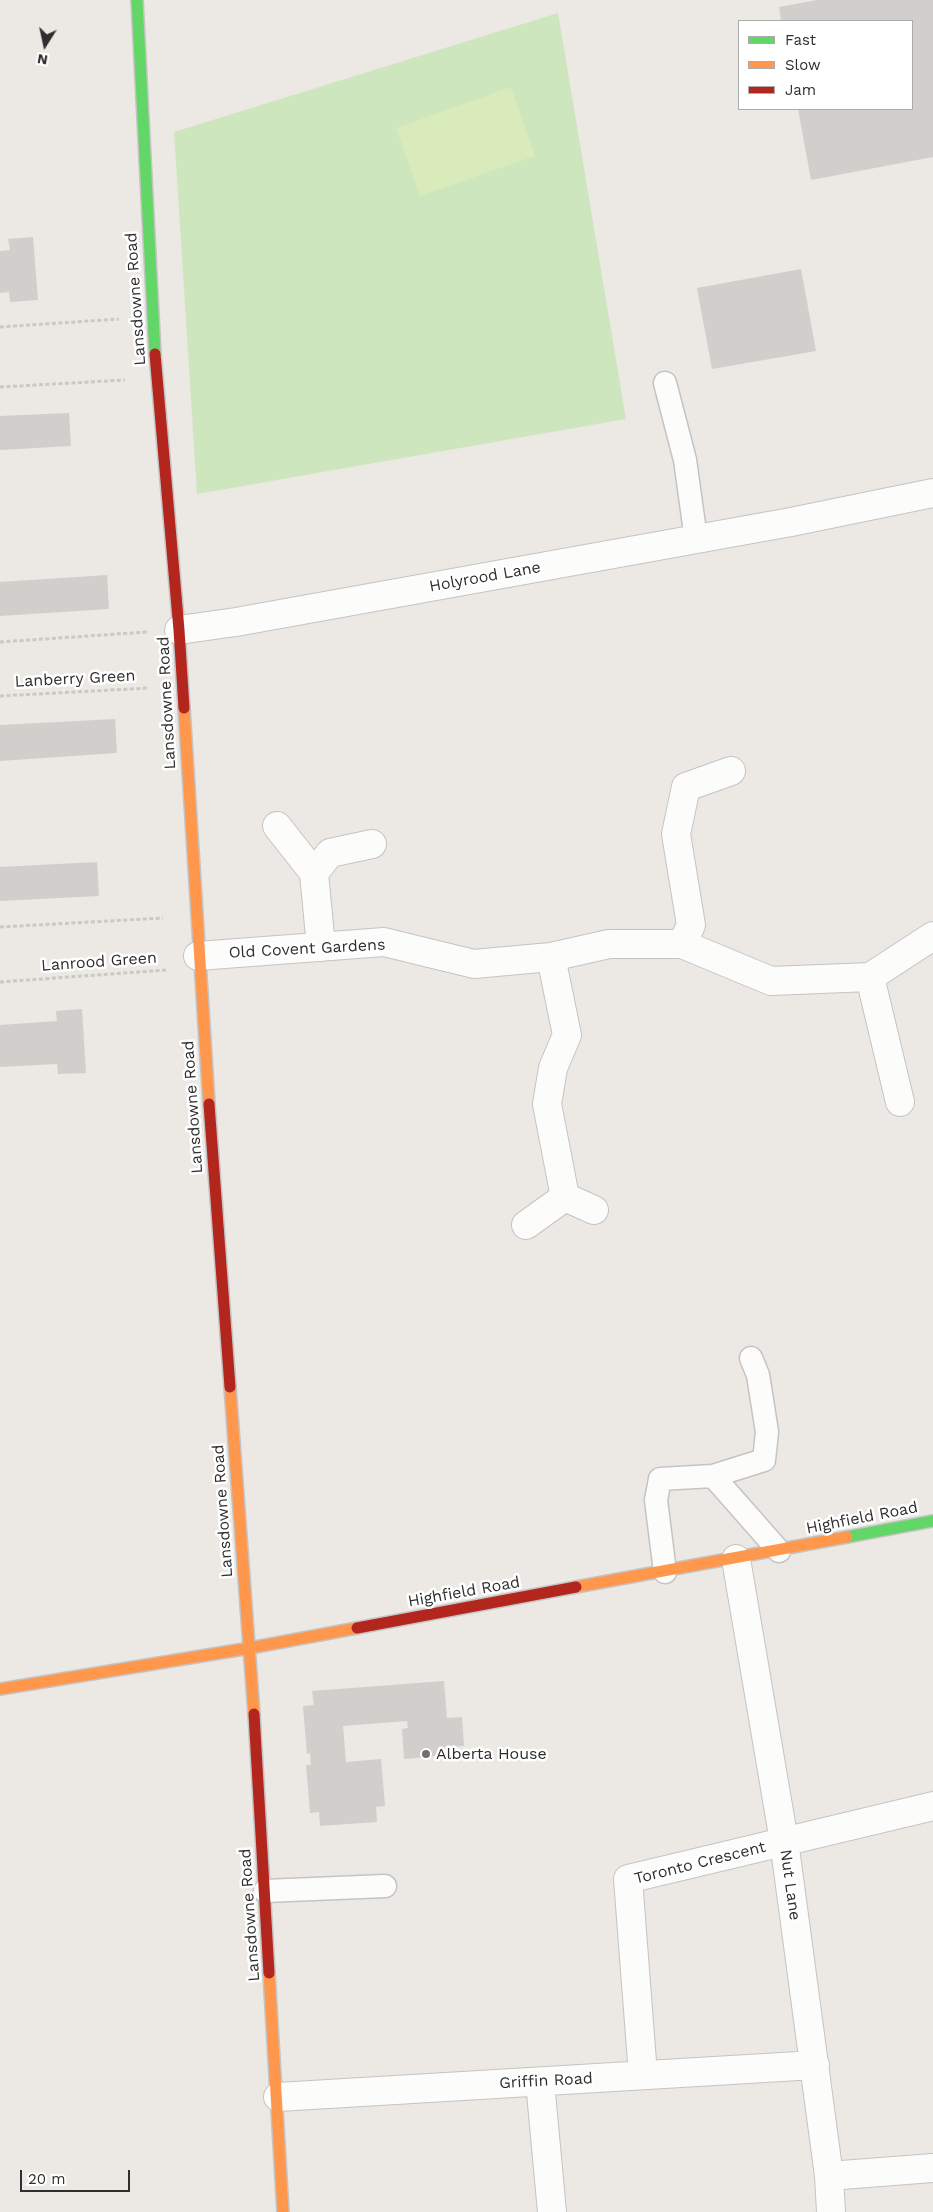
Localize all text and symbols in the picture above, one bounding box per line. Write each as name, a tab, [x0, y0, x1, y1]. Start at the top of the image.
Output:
north arrow	[20, 20, 70, 70]
legend	[738, 20, 913, 110]
text: Fast	[785, 31, 816, 49]
text: N	[36, 51, 49, 69]
text: Slow	[785, 56, 821, 74]
text: Jam	[785, 81, 816, 99]
street label: Lansdowne Road	[122, 232, 150, 366]
street label: Holyrood Lane	[428, 558, 542, 596]
street label: Lansdowne Road	[154, 636, 180, 770]
street label: Lanberry Green	[14, 666, 136, 692]
street label: Old Covent Gardens	[228, 935, 386, 963]
street label: Lanrood Green	[41, 948, 157, 976]
street label: Lansdowne Road	[179, 1040, 207, 1174]
street label: Lansdowne Road	[209, 1444, 237, 1578]
street label: Highfield Road	[804, 1498, 920, 1538]
street label: Highfield Road	[406, 1573, 522, 1611]
place label: Alberta House	[436, 1744, 547, 1764]
marker: Alberta House	[420, 1748, 432, 1760]
street label: Toronto Crescent	[632, 1837, 768, 1889]
street label: Lansdowne Road	[236, 1848, 264, 1982]
street label: Nut Lane	[776, 1848, 804, 1922]
street label: Griffin Road	[499, 2069, 593, 2093]
scale bar	[22, 2160, 132, 2192]
text: 20 m	[28, 2170, 66, 2188]

